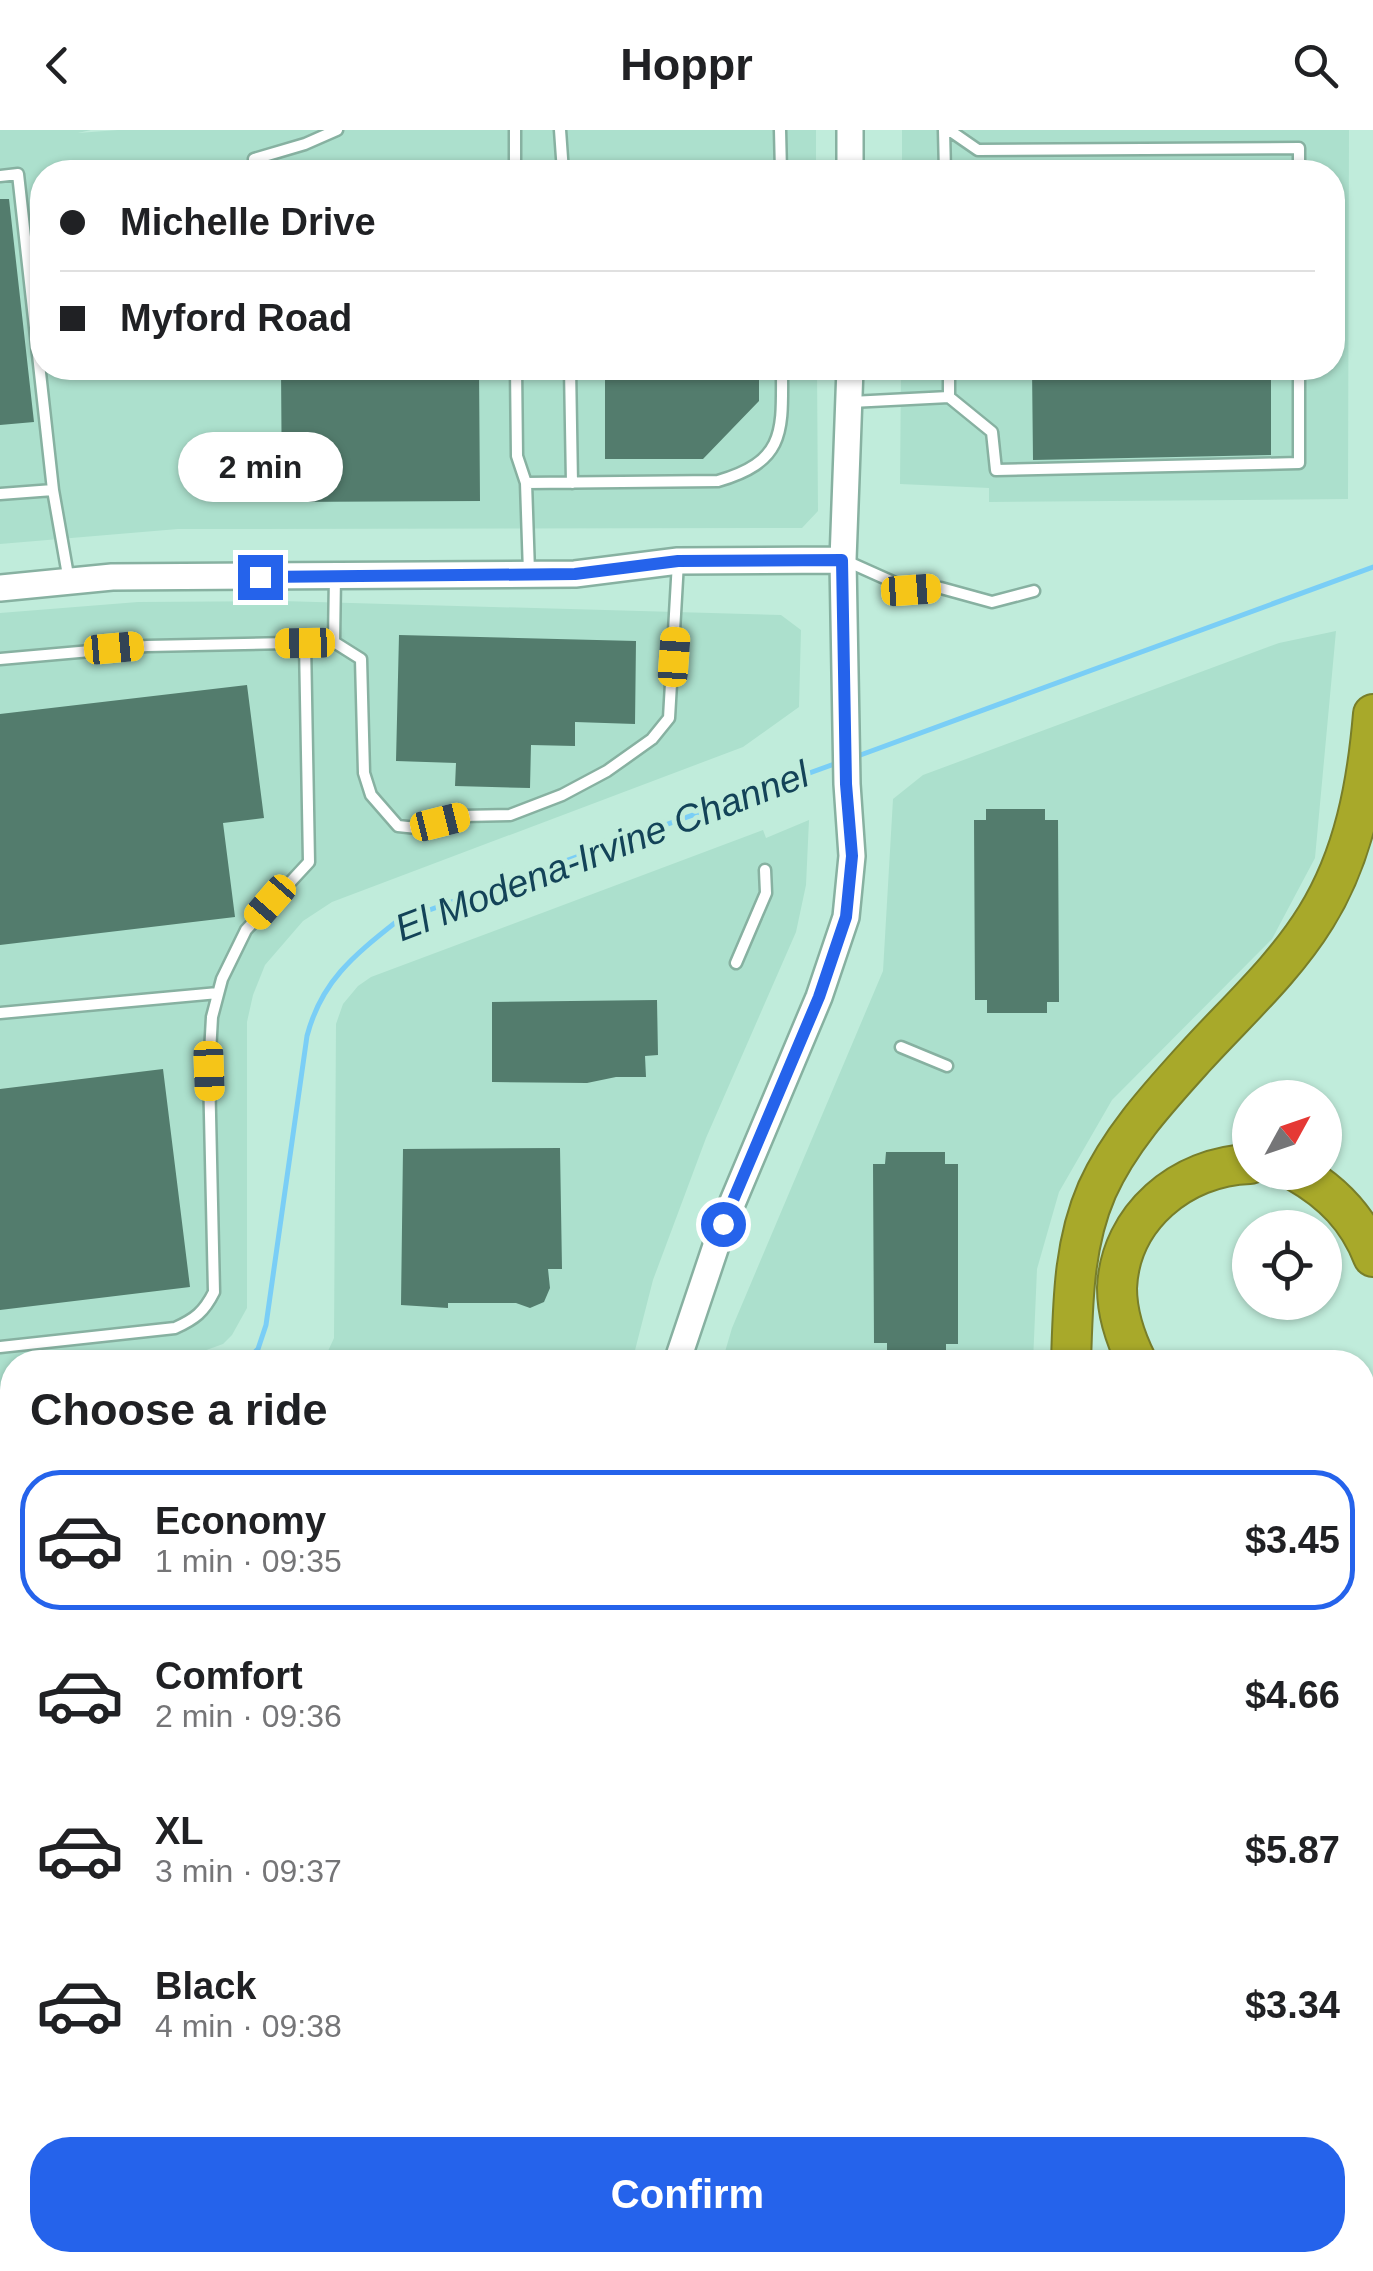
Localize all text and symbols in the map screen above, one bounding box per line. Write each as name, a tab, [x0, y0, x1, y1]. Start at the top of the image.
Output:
icon: back	[30, 38, 85, 93]
icon: search	[1288, 38, 1343, 93]
text: Hoppr	[620, 39, 753, 90]
text: Michelle Drive	[120, 201, 376, 243]
text: Myford Road	[120, 297, 352, 339]
callout: 2 min	[178, 432, 342, 502]
text: 2 min	[219, 449, 302, 485]
route end	[238, 555, 283, 600]
car	[880, 573, 942, 607]
car	[657, 626, 691, 688]
car	[275, 627, 335, 659]
car	[83, 630, 145, 666]
water label: El Modena-Irvine Channel	[389, 752, 816, 949]
car	[407, 800, 473, 844]
car	[239, 870, 301, 934]
car	[193, 1040, 225, 1102]
north arrow	[1232, 1080, 1342, 1190]
map controls	[1232, 1080, 1342, 1320]
route start	[701, 1202, 746, 1247]
button: locate	[1232, 1210, 1342, 1320]
text: Choose a ride	[30, 1384, 328, 1435]
icon: car	[35, 1495, 125, 1585]
text: Economy	[155, 1500, 326, 1542]
text: $3.45	[1245, 1519, 1340, 1561]
text: 1 min · 09:35	[155, 1543, 342, 1579]
icon: car	[35, 1650, 125, 1740]
text: Comfort	[155, 1655, 303, 1697]
text: $4.66	[1245, 1674, 1340, 1716]
text: 2 min · 09:36	[155, 1698, 342, 1734]
icon: car	[35, 1805, 125, 1895]
text: XL	[155, 1810, 204, 1852]
text: $5.87	[1245, 1829, 1340, 1871]
text: 3 min · 09:37	[155, 1853, 342, 1889]
icon: car	[35, 1960, 125, 2050]
text: Black	[155, 1965, 256, 2007]
text: $3.34	[1245, 1984, 1340, 2026]
text: 4 min · 09:38	[155, 2008, 342, 2044]
button: Confirm	[30, 2137, 1345, 2252]

